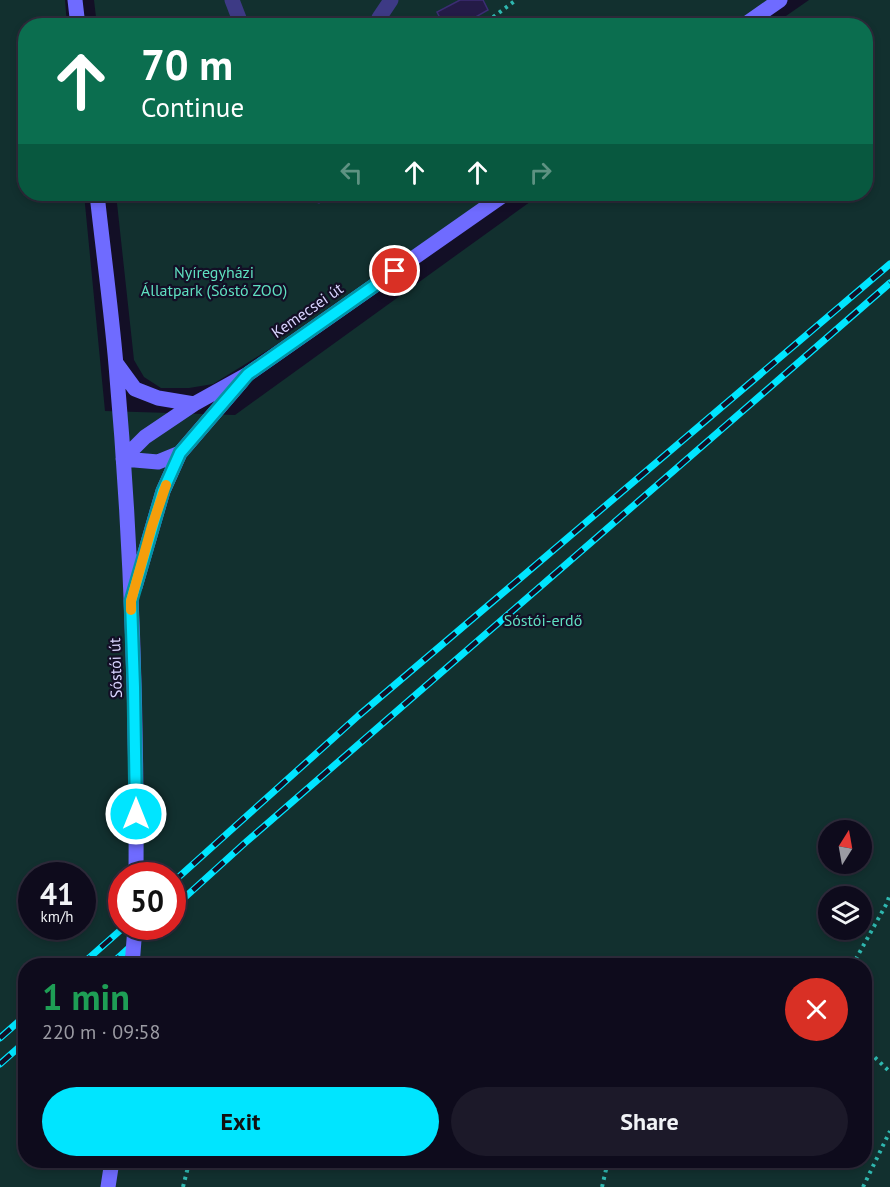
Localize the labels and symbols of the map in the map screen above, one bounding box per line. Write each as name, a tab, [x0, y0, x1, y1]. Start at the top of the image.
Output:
pin	[369, 245, 420, 296]
park label: Nyíregyházi Állatpark (Sóstó ZOO)	[141, 262, 287, 300]
street label: Kemecsei út	[267, 278, 347, 342]
park label: Sóstói-erdő	[504, 610, 582, 630]
street label: Sóstói út	[104, 637, 126, 698]
position arrow	[104, 782, 168, 846]
north arrow	[818, 820, 872, 874]
speed limit sign: 50	[108, 862, 186, 940]

